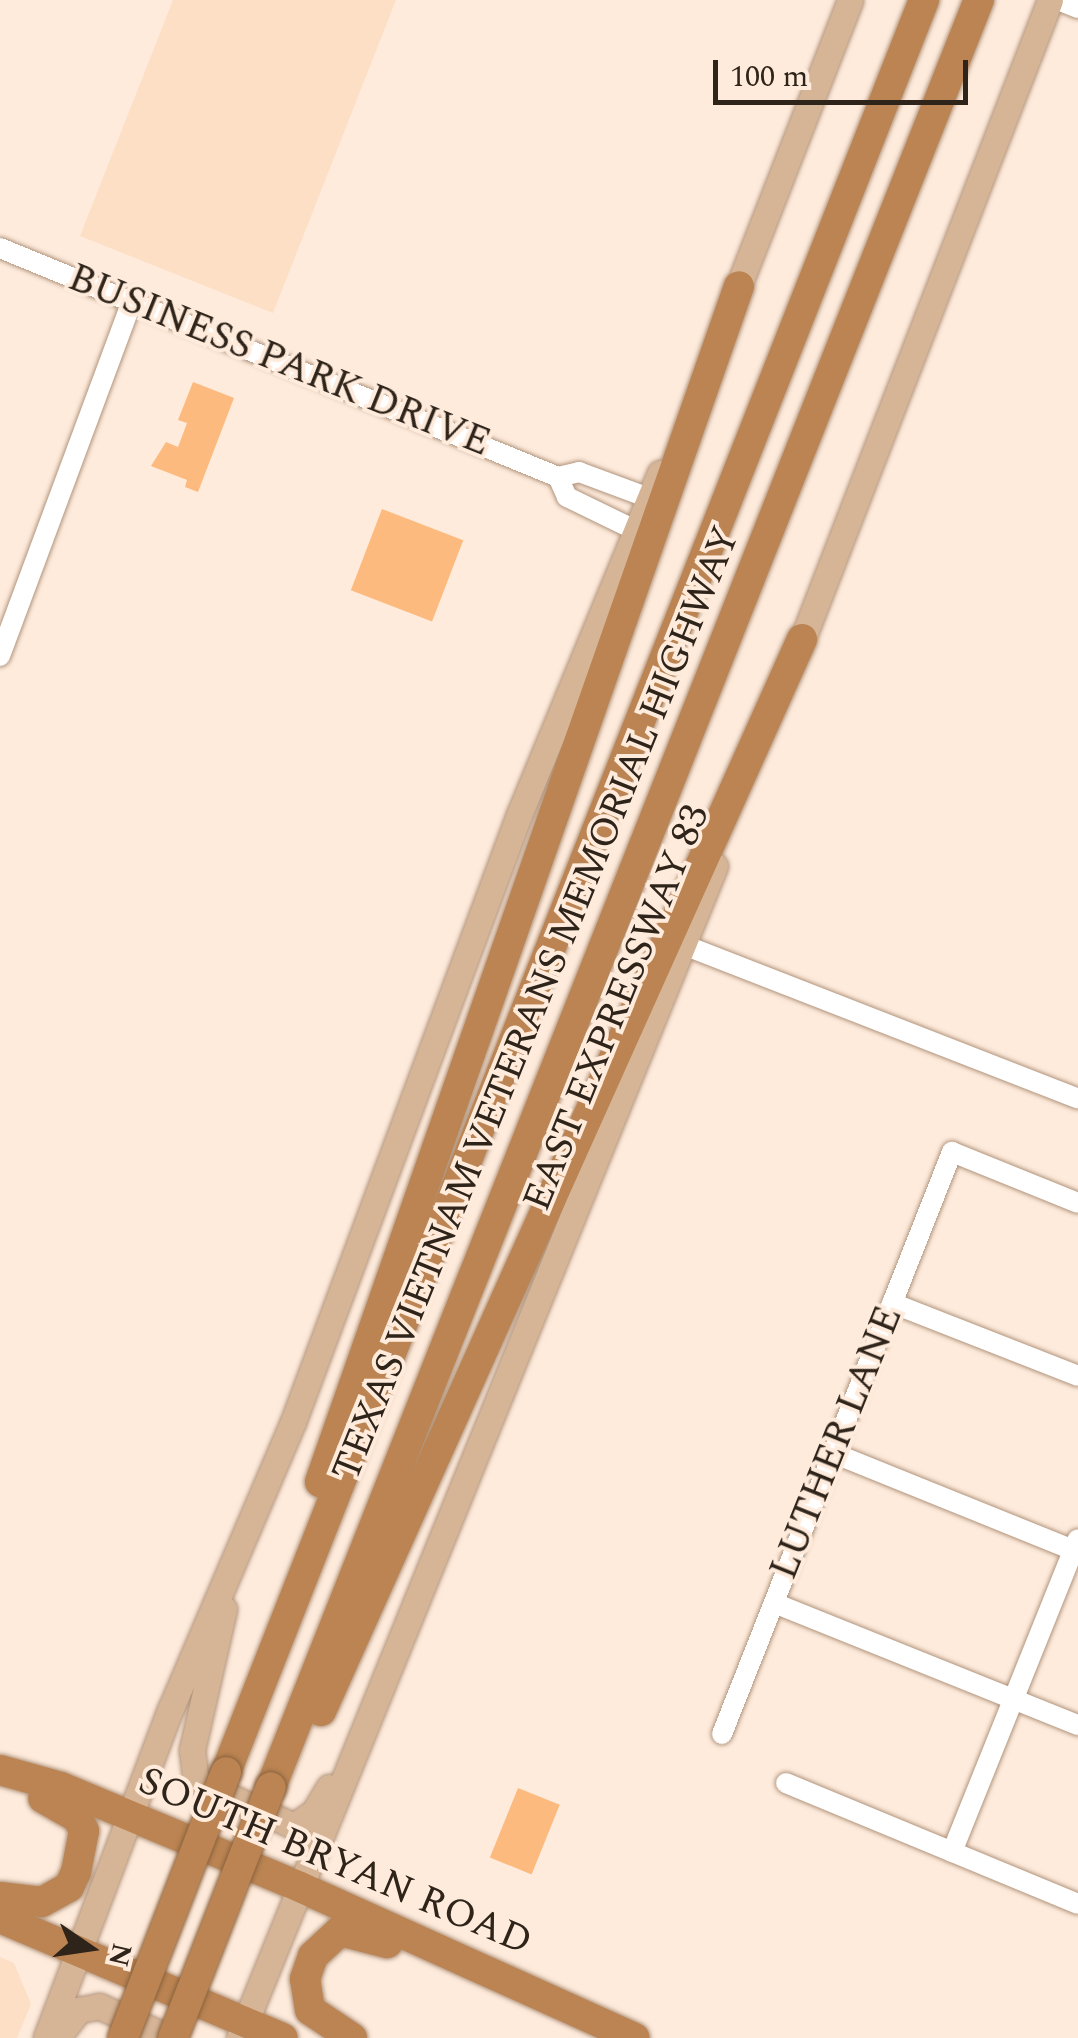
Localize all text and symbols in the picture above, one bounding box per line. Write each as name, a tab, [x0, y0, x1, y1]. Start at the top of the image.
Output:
scale bar	[718, 40, 973, 102]
text: 100 m	[730, 54, 808, 100]
street label: BUSINESS PARK DRIVE	[61, 254, 497, 468]
street label: TEXAS VIETNAM VETERANS MEMORIAL HIGHWAY	[323, 520, 751, 1488]
street label: EAST EXPRESSWAY 83	[514, 798, 720, 1218]
street label: LUTHER LANE	[760, 1299, 914, 1587]
street label: SOUTH BRYAN ROAD	[131, 1757, 539, 1967]
north arrow	[40, 1898, 140, 1998]
text: N	[96, 1939, 143, 1971]

